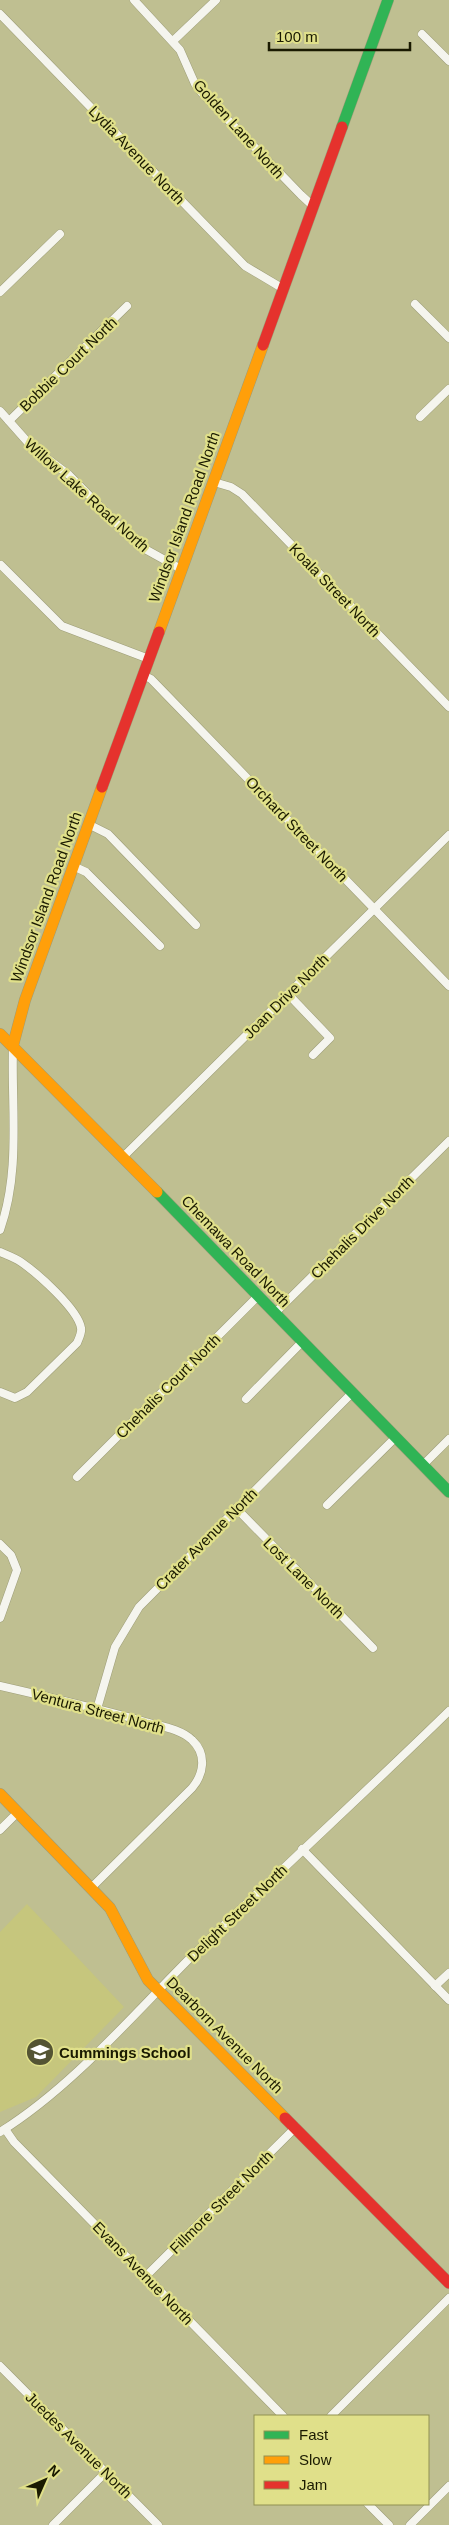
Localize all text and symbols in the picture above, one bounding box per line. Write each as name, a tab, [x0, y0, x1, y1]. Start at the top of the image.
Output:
scale bar	[269, 20, 410, 52]
text: 100 m	[276, 28, 318, 45]
street label: Golden Lane North	[190, 76, 288, 182]
street label: Lydia Avenue North	[86, 102, 188, 208]
street label: Bobbie Court North	[16, 313, 120, 415]
street label: Windsor Island Road North	[145, 429, 223, 605]
street label: Willow Lake Road North	[22, 435, 152, 555]
street label: Koala Street North	[286, 540, 384, 640]
street label: Orchard Street North	[243, 773, 351, 885]
street label: Windsor Island Road North	[7, 809, 85, 985]
street label: Joan Drive North	[240, 950, 332, 1042]
street label: Chehalis Drive North	[307, 1172, 417, 1282]
street label: Chemawa Road North	[178, 1192, 294, 1310]
street label: Chehalis Court North	[112, 1330, 224, 1442]
street label: Crater Avenue North	[152, 1485, 260, 1593]
street label: Lost Lane North	[260, 1534, 348, 1622]
street label: Ventura Street North	[30, 1685, 166, 1737]
street label: Delight Street North	[184, 1861, 290, 1965]
street label: Dearborn Avenue North	[163, 1973, 287, 2097]
school or university icon: Cummings School	[25, 2037, 55, 2067]
place label: Cummings School	[59, 2044, 191, 2061]
street label: Fillmore Street North	[166, 2147, 276, 2257]
street label: Evans Avenue North	[89, 2218, 197, 2328]
street label: Juedes Avenue North	[22, 2388, 136, 2502]
legend	[254, 2415, 429, 2505]
text: Fast	[299, 2426, 329, 2443]
text: Slow	[299, 2451, 332, 2468]
north arrow	[20, 2455, 70, 2505]
text: Jam	[299, 2476, 327, 2493]

